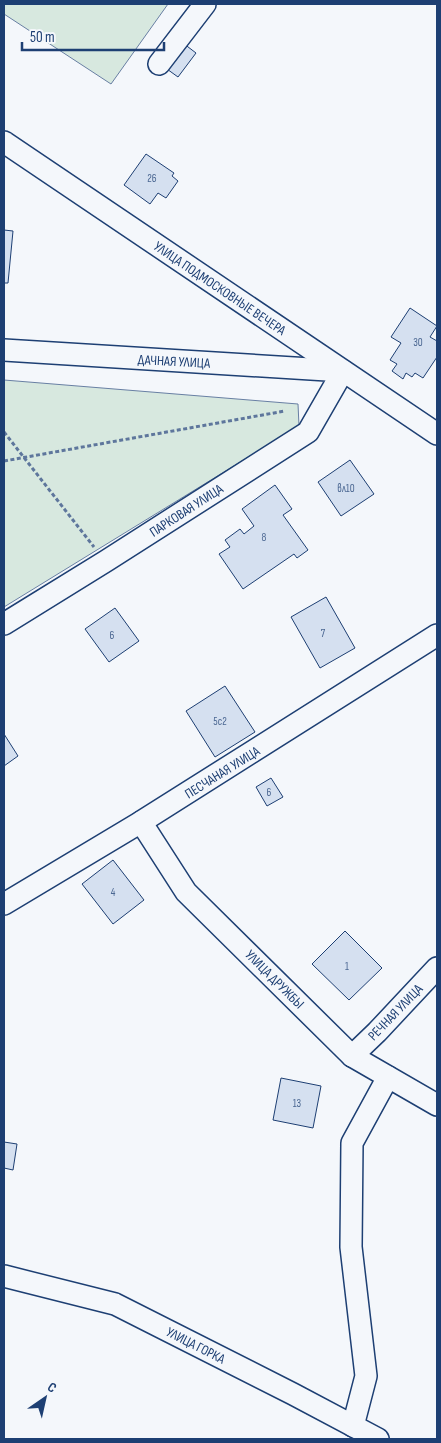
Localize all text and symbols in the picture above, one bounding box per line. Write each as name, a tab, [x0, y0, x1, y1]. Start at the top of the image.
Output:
scale bar	[22, 20, 165, 52]
text: 50 m	[30, 28, 55, 47]
house number: 26	[147, 172, 157, 185]
street label: УЛИЦА ПОДМОСКОВНЫЕ ВЕЧЕРА	[150, 238, 290, 340]
house number: 30	[413, 336, 423, 349]
street label: ДАЧНАЯ УЛИЦА	[137, 351, 212, 372]
street label: ПАРКОВАЯ УЛИЦА	[146, 480, 227, 540]
house number: вл10	[337, 482, 355, 495]
house number: 8	[262, 531, 267, 544]
house number: 7	[321, 627, 326, 640]
house number: 6	[110, 629, 115, 642]
house number: 5с2	[213, 715, 227, 728]
street label: ПЕСЧАНАЯ УЛИЦА	[182, 742, 264, 802]
house number: 6	[267, 786, 272, 799]
house number: 4	[111, 886, 116, 899]
street label: УЛИЦА ДРУЖБЫ	[242, 946, 308, 1012]
house number: 1	[345, 960, 349, 973]
street label: РЕЧНАЯ УЛИЦА	[364, 980, 427, 1044]
house number: 13	[293, 1097, 302, 1110]
street label: УЛИЦА ГОРКА	[163, 1323, 229, 1368]
north arrow	[20, 1373, 70, 1423]
text: С	[44, 1379, 60, 1397]

